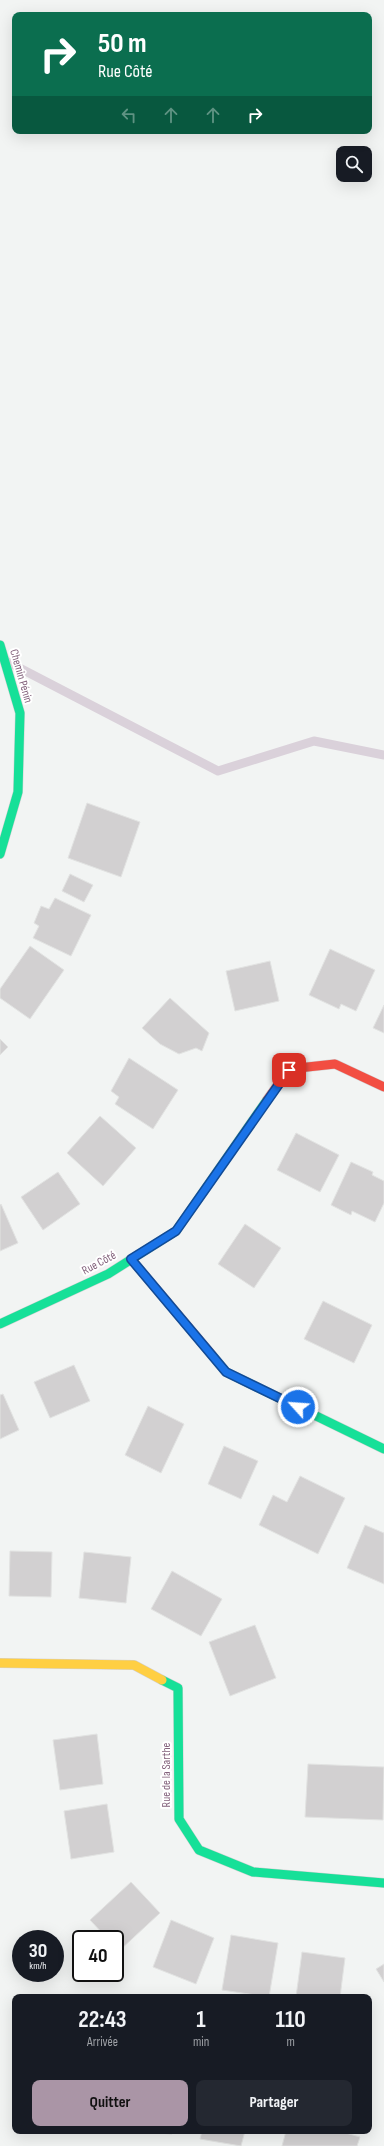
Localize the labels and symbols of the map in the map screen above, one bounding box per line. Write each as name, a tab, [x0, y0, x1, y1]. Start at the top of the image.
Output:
street label: Chemin Pénin	[6, 647, 36, 705]
pin	[272, 1053, 306, 1087]
street label: Rue Côté	[79, 1248, 119, 1278]
position arrow	[277, 1386, 319, 1428]
street label: Rue de la Sarthe	[159, 1742, 174, 1807]
speed limit sign: 40	[72, 1930, 124, 1982]

